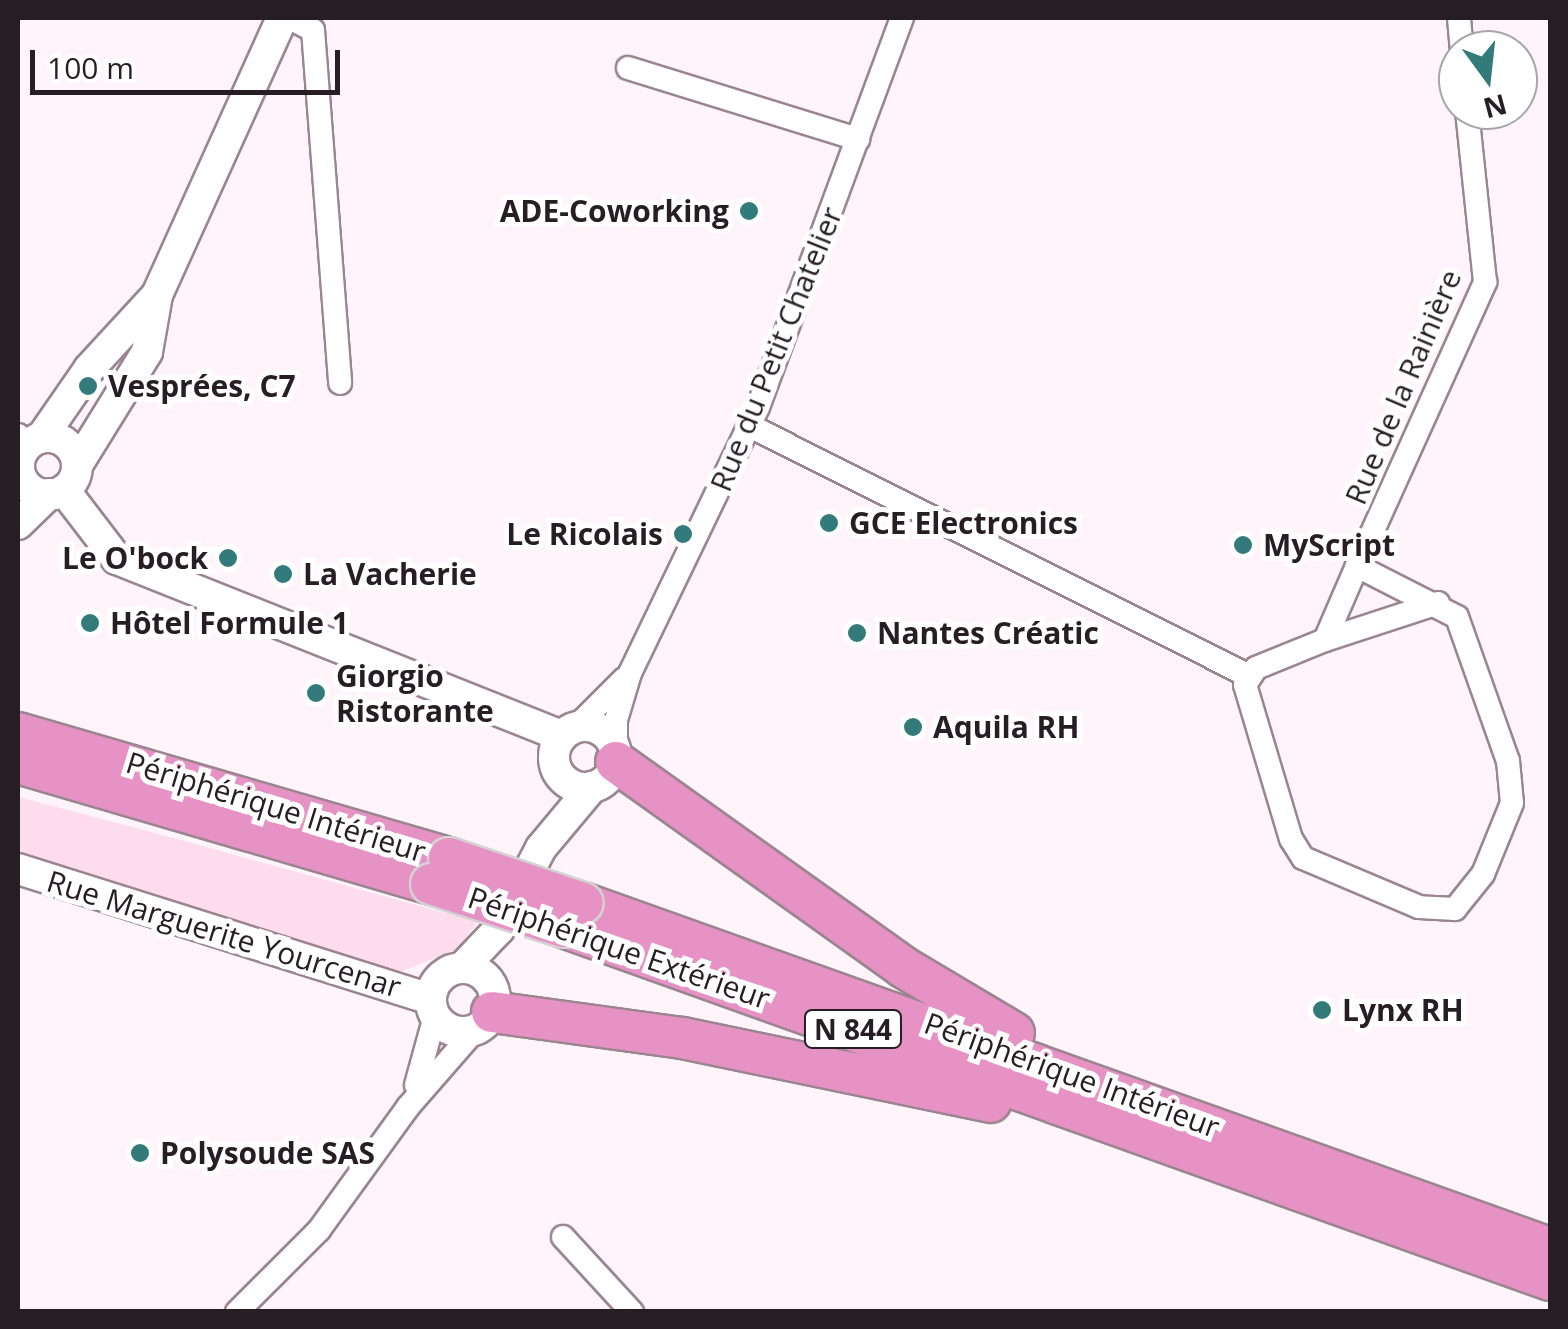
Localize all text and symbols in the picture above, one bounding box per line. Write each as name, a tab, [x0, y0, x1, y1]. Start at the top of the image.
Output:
scale bar	[35, 30, 345, 92]
north arrow	[1438, 30, 1538, 130]
text: 100 m	[47, 47, 134, 88]
text: N	[1479, 86, 1511, 128]
place label: ADE-Coworking	[500, 193, 729, 229]
marker: ADE-Coworking	[738, 200, 760, 222]
street label: Rue du Petit Chatelier	[702, 202, 850, 496]
street label: Rue de la Rainière	[1337, 264, 1469, 510]
place label: Vesprées, C7	[108, 368, 296, 404]
marker: Vesprées, C7	[77, 375, 99, 397]
place label: GCE Electronics	[849, 505, 1078, 541]
marker: GCE Electronics	[818, 512, 840, 534]
place label: Le Ricolais	[506, 516, 663, 552]
marker: Le Ricolais	[672, 523, 694, 545]
place label: MyScript	[1263, 527, 1395, 563]
marker: MyScript	[1232, 534, 1254, 556]
place label: Le O'bock	[62, 540, 208, 576]
marker: Le O'bock	[217, 547, 239, 569]
place label: La Vacherie	[303, 556, 477, 592]
marker: La Vacherie	[272, 563, 294, 585]
place label: Hôtel Formule 1	[110, 605, 349, 641]
marker: Hôtel Formule 1	[79, 612, 101, 634]
place label: Nantes Créatic	[877, 615, 1099, 651]
marker: Nantes Créatic	[846, 622, 868, 644]
place label: Giorgio Ristorante	[336, 658, 494, 728]
marker: Giorgio Ristorante	[305, 682, 327, 704]
place label: Aquila RH	[933, 709, 1079, 745]
marker: Aquila RH	[902, 716, 924, 738]
street label: Périphérique Intérieur	[122, 744, 430, 870]
street label: Rue Marguerite Yourcenar	[43, 863, 405, 1005]
street label: Périphérique Extérieur	[463, 879, 775, 1017]
place label: Lynx RH	[1342, 992, 1464, 1028]
marker: Lynx RH	[1311, 999, 1333, 1021]
street label: Périphérique Intérieur	[920, 1005, 1224, 1145]
road number: N 844	[803, 1006, 903, 1052]
place label: Polysoude SAS	[160, 1135, 375, 1171]
marker: Polysoude SAS	[129, 1142, 151, 1164]

